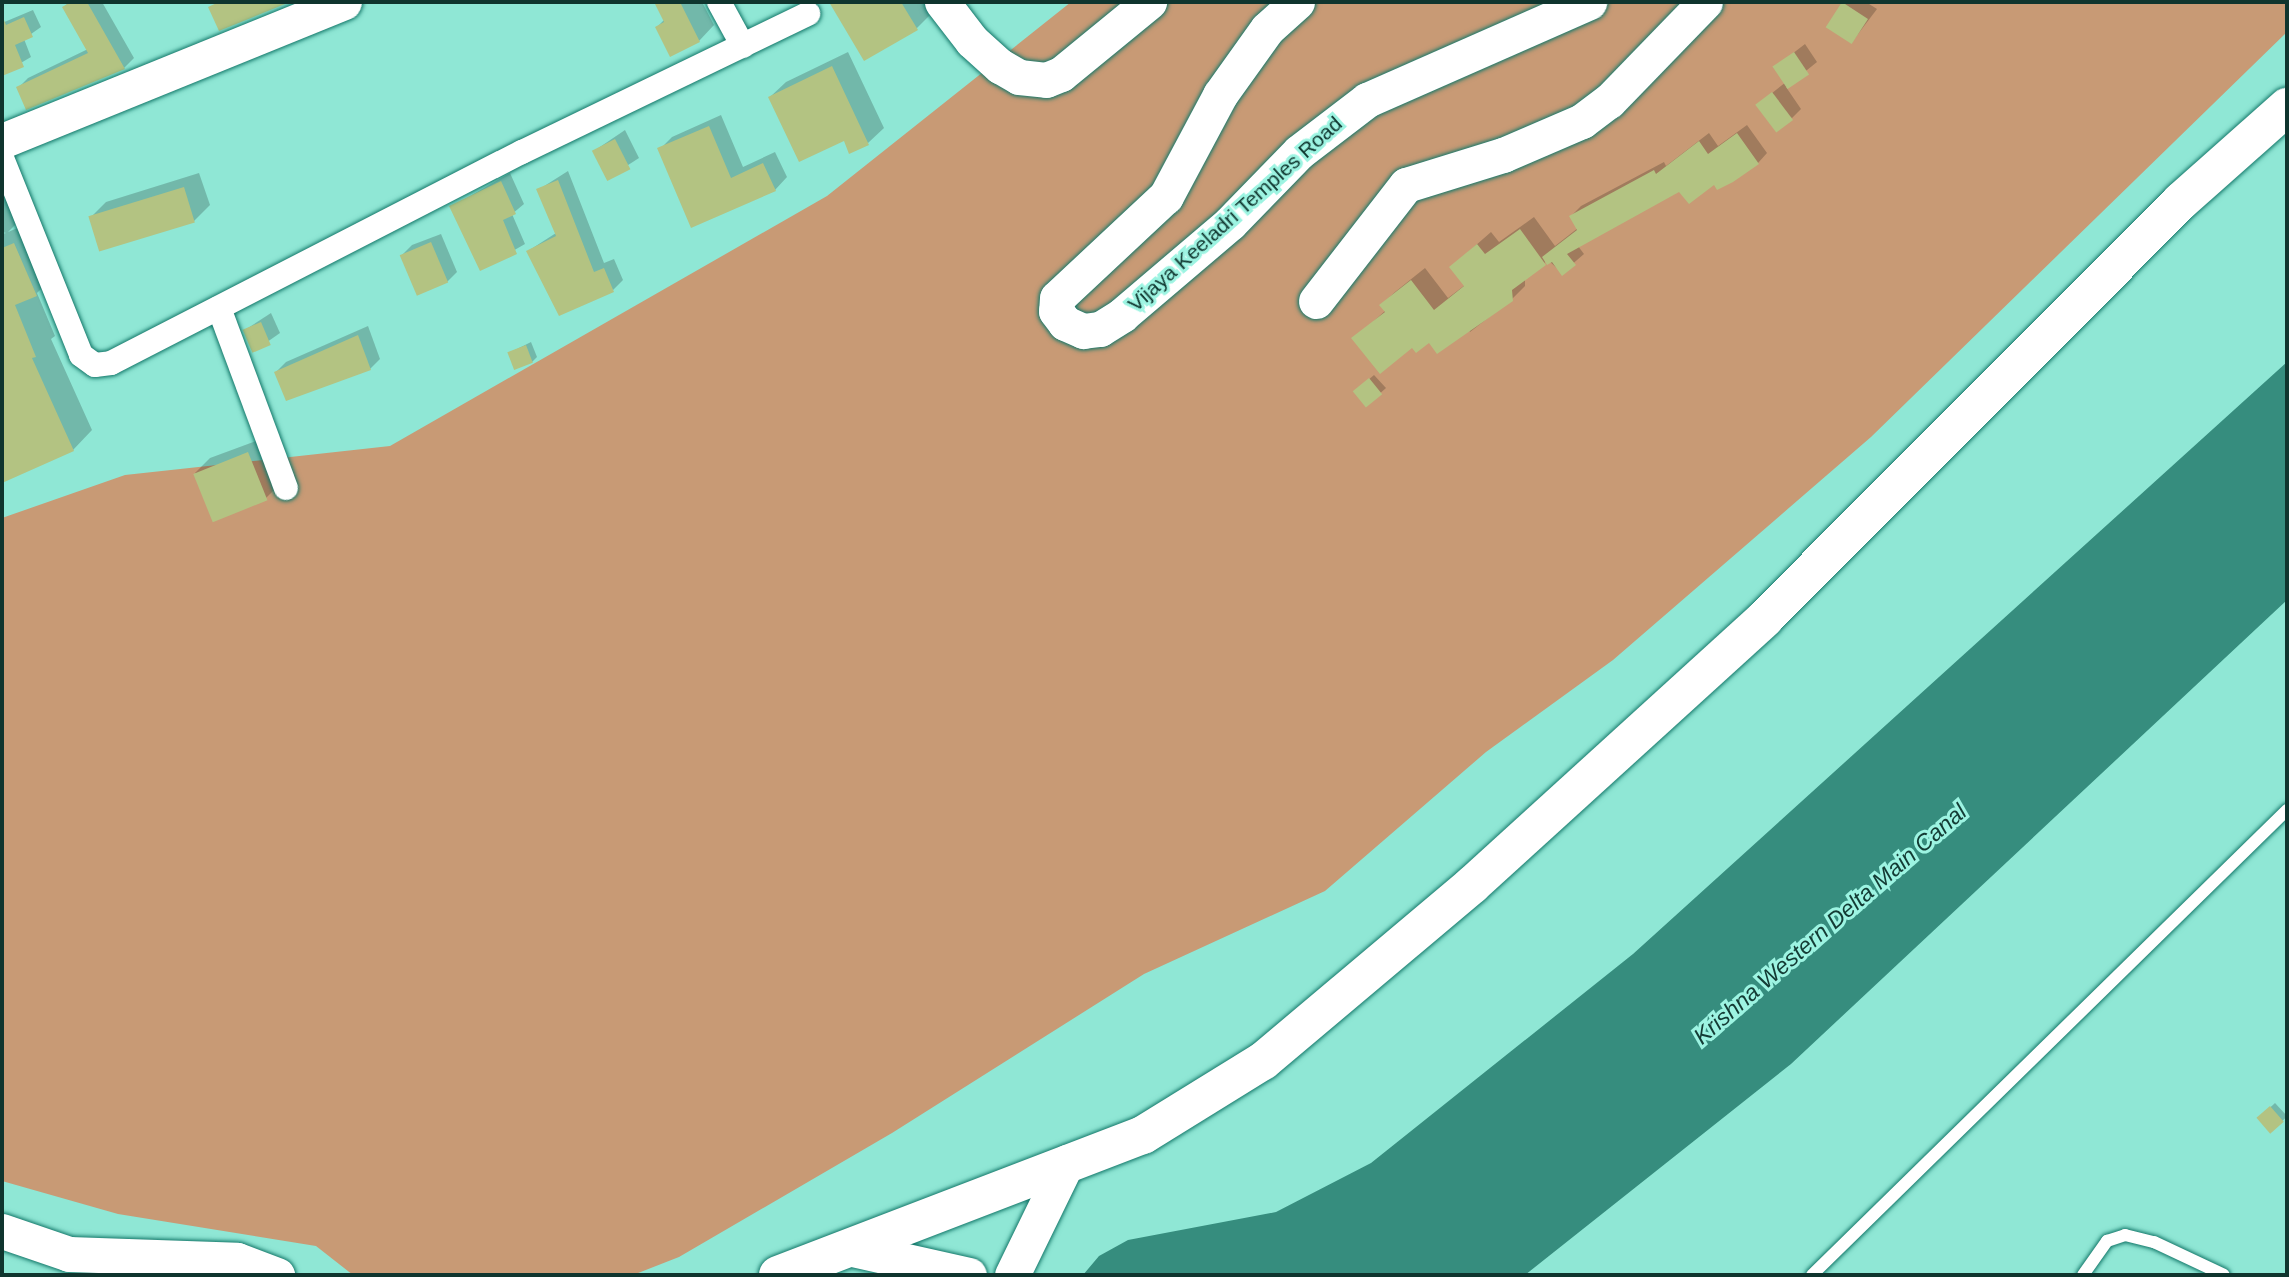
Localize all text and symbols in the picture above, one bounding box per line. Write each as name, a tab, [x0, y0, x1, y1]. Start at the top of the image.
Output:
street label: Vijaya Keeladri Temples Road	[1123, 111, 1347, 317]
water label: Krishna Western Delta Main Canal	[1688, 798, 1972, 1050]

